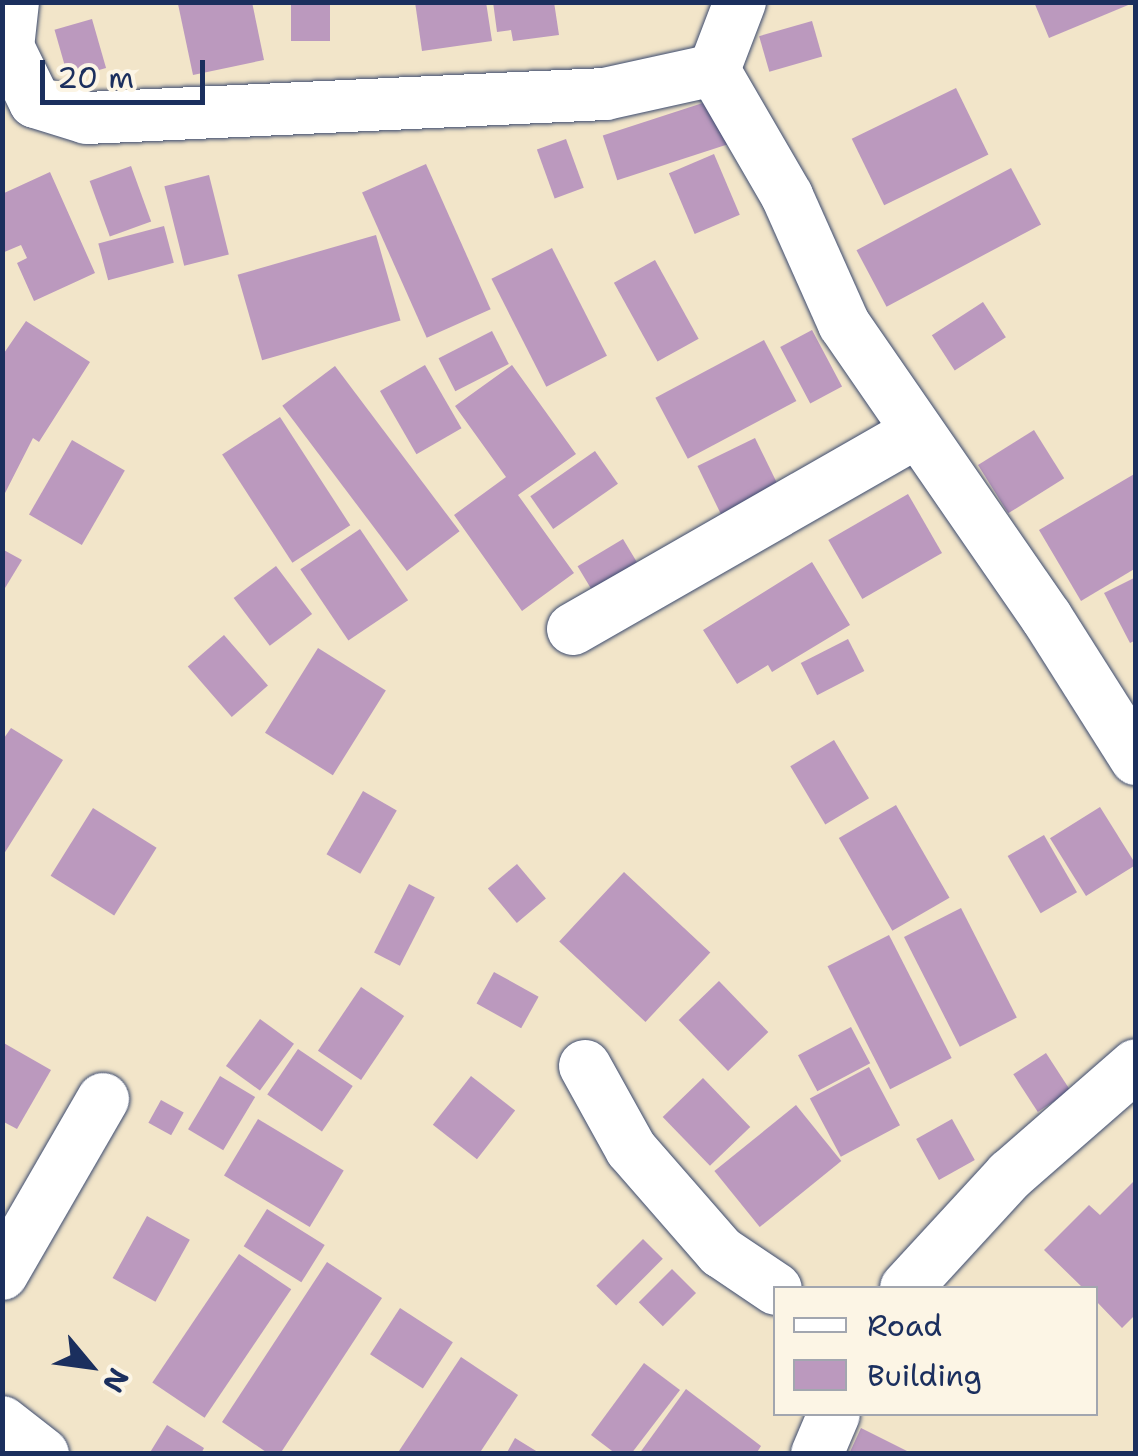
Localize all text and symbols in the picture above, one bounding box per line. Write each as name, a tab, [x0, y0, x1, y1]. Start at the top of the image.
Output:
scale bar	[45, 40, 210, 102]
text: 20 m	[57, 57, 134, 98]
legend	[773, 1286, 1098, 1416]
text: Road	[867, 1305, 942, 1346]
north arrow	[40, 1316, 140, 1416]
text: Building	[867, 1355, 982, 1396]
text: N	[94, 1362, 138, 1399]

